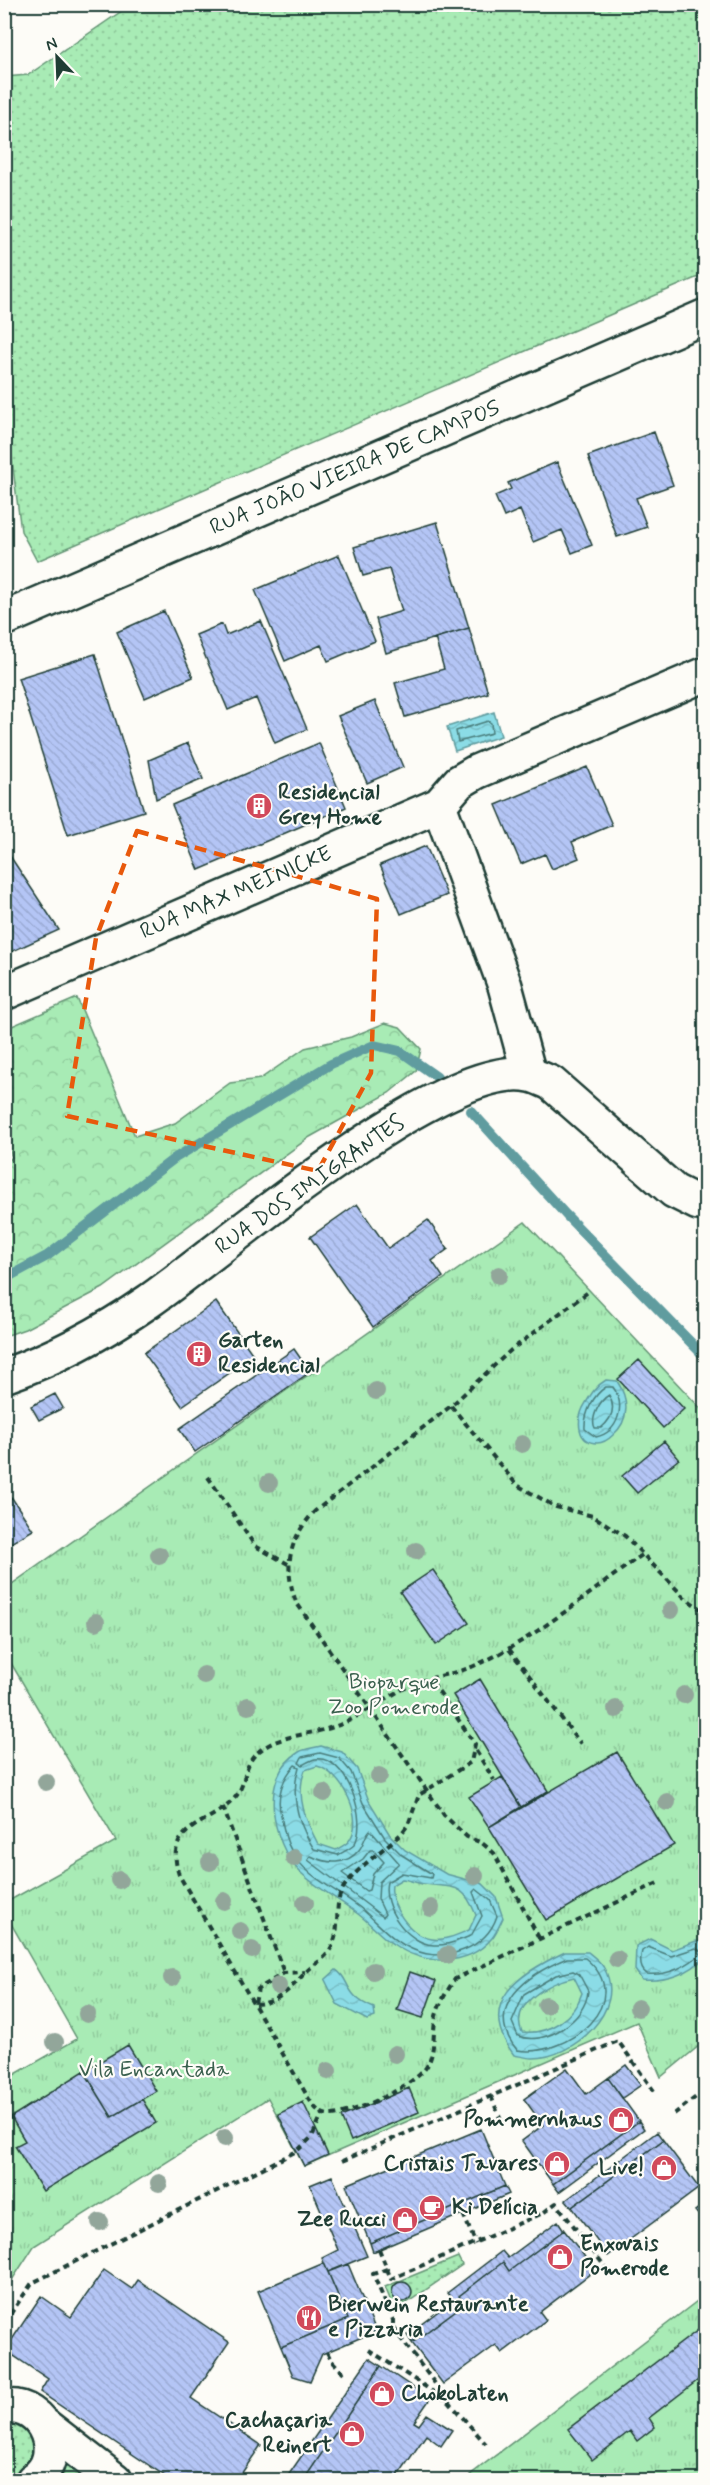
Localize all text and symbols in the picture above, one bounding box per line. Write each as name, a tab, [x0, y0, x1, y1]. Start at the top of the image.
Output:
north arrow	[27, 27, 87, 87]
text: N	[43, 33, 61, 56]
street label: RUA JOÃO VIEIRA DE CAMPOS	[206, 394, 504, 542]
place label: Residencial Grey Home	[278, 779, 382, 832]
building icon: Residencial Grey Home	[244, 791, 274, 821]
street label: RUA MAX MEINICKE	[136, 840, 336, 946]
street label: RUA DOS IMIGRANTES	[210, 1109, 410, 1261]
place label: Garten Residencial	[218, 1327, 320, 1380]
building icon: Garten Residencial	[184, 1339, 214, 1369]
park label: Bioparque Zoo Pomerode	[328, 1669, 460, 1722]
park label: Vila Encantada	[79, 2056, 230, 2084]
shop icon: Pommernhaus	[606, 2105, 636, 2135]
place label: Pommernhaus	[464, 2106, 602, 2134]
shop icon: Cristais Tavares	[542, 2149, 572, 2179]
place label: Cristais Tavares	[384, 2150, 538, 2178]
shop icon: Live!	[649, 2153, 679, 2183]
place label: Live!	[599, 2154, 644, 2182]
cafe icon: Ki Delícia	[417, 2193, 447, 2223]
place label: Ki Delícia	[452, 2194, 538, 2222]
shop icon: Zee Rucci	[390, 2205, 420, 2235]
place label: Zee Rucci	[297, 2206, 386, 2234]
place label: Enxovais Pomerode	[580, 2230, 669, 2283]
shop icon: Enxovais Pomerode	[545, 2242, 575, 2272]
place label: Bierwein Restaurante e Pizzaria	[328, 2291, 529, 2344]
restaurant icon: Bierwein Restaurante e Pizzaria	[294, 2303, 324, 2333]
shop icon: ChokoLaten	[367, 2379, 397, 2409]
place label: ChokoLaten	[401, 2380, 509, 2408]
place label: Cachaçaria Reinert	[225, 2407, 333, 2460]
shop icon: Cachaçaria Reinert	[337, 2419, 367, 2449]

